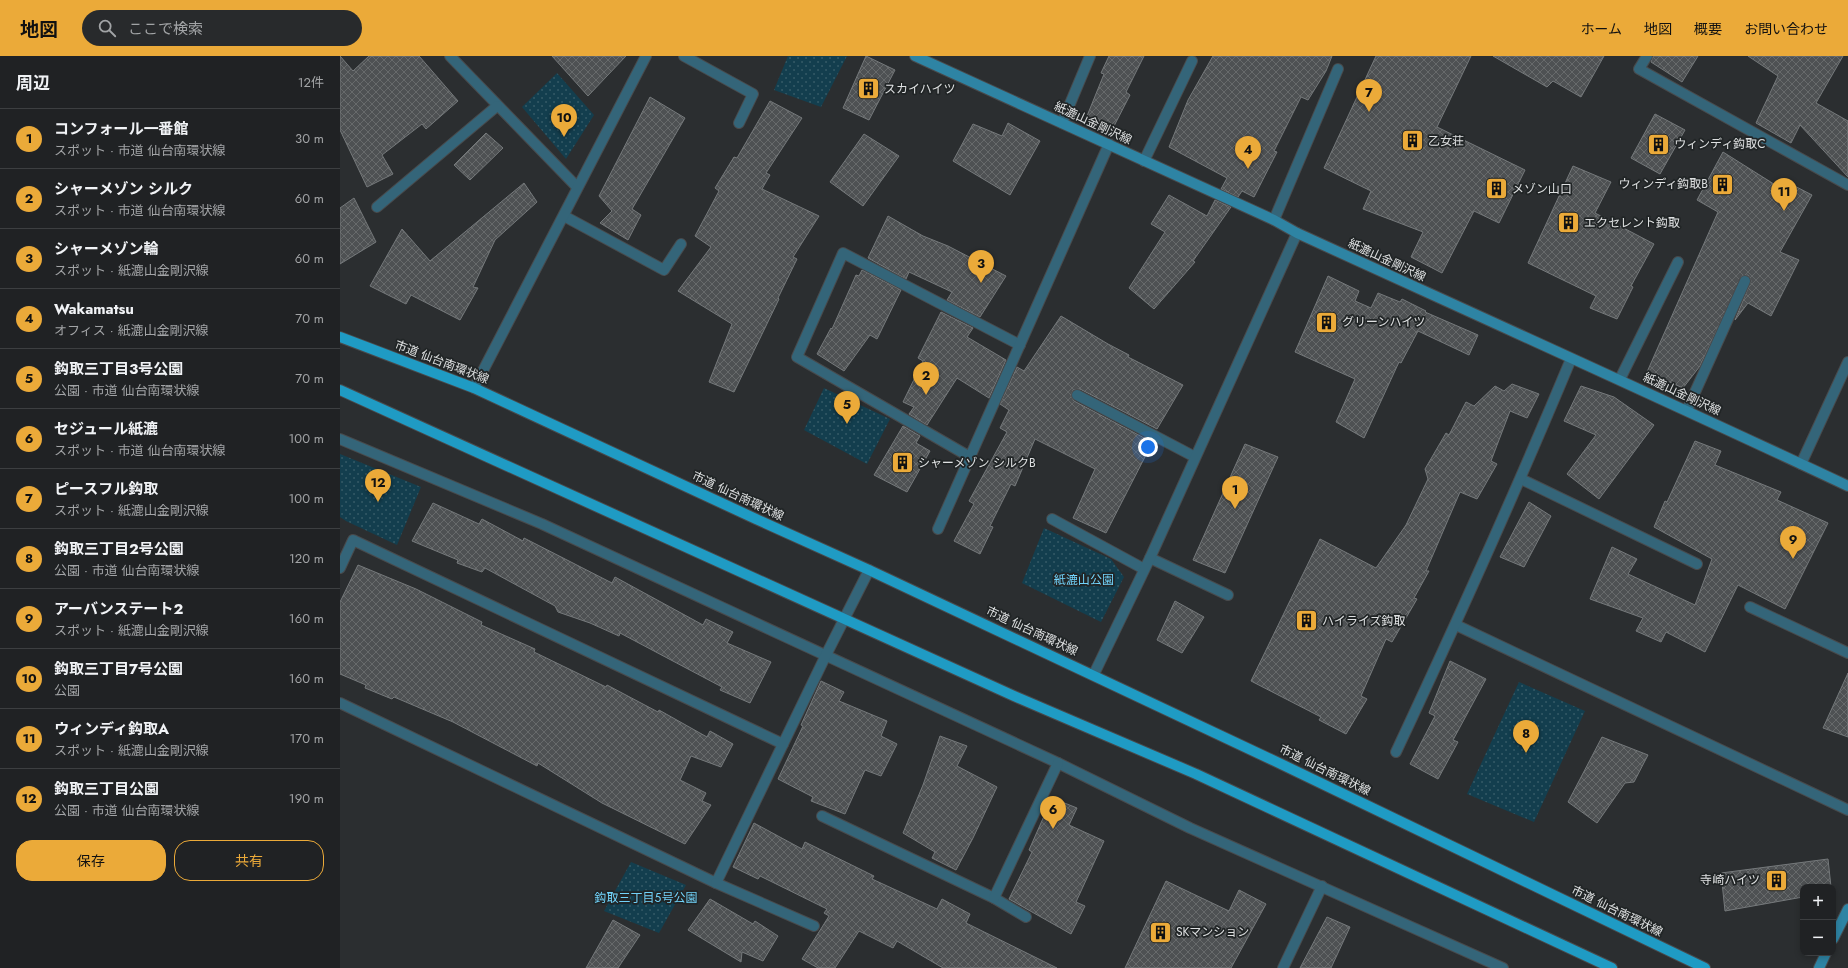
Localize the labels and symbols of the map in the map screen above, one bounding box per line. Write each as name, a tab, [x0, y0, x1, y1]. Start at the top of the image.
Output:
building icon: スカイハイツ	[855, 76, 881, 102]
pin: 7	[1356, 79, 1382, 112]
place label: スカイハイツ	[884, 80, 956, 98]
street label: 紙漉山金剛沢線	[1051, 97, 1135, 149]
pin: 10	[551, 104, 577, 137]
building icon: 乙女荘	[1399, 128, 1425, 154]
building icon: ウィンディ鈎取C	[1645, 131, 1671, 157]
place label: 乙女荘	[1428, 132, 1464, 150]
place label: ウィンディ鈎取C	[1674, 135, 1765, 153]
pin: 4	[1235, 136, 1261, 169]
building icon: ウィンディ鈎取B	[1710, 171, 1736, 197]
place label: ウィンディ鈎取B	[1618, 175, 1708, 193]
building icon: メゾン山口	[1483, 176, 1509, 202]
pin: 11	[1771, 178, 1797, 211]
place label: メゾン山口	[1512, 180, 1572, 198]
building icon: エクセレント鈎取	[1556, 210, 1582, 236]
place label: エクセレント鈎取	[1584, 214, 1680, 232]
street label: 紙漉山金剛沢線	[1345, 234, 1429, 286]
pin: 3	[968, 250, 994, 283]
building icon: グリーンハイツ	[1314, 309, 1340, 335]
place label: グリーンハイツ	[1342, 313, 1425, 331]
street label: 市道 仙台南環状線	[392, 336, 492, 388]
pin: 2	[913, 362, 939, 395]
street label: 紙漉山金剛沢線	[1640, 368, 1724, 420]
pin: 5	[834, 391, 860, 424]
your location	[1138, 437, 1158, 457]
building icon: シャーメゾン シルクB	[889, 450, 915, 476]
place label: シャーメゾン シルクB	[918, 454, 1036, 472]
street label: 市道 仙台南環状線	[689, 467, 787, 525]
pin: 12	[365, 469, 391, 502]
pin: 1	[1222, 476, 1248, 509]
pin: 9	[1780, 526, 1806, 559]
park label: 紙漉山公園	[1054, 571, 1114, 589]
street label: 市道 仙台南環状線	[983, 602, 1081, 660]
building icon: ハイライズ鈎取	[1294, 608, 1320, 634]
place label: ハイライズ鈎取	[1322, 612, 1405, 630]
pin: 8	[1513, 720, 1539, 753]
street label: 市道 仙台南環状線	[1276, 740, 1374, 800]
pin: 6	[1040, 796, 1066, 829]
building icon: 寺崎ハイツ	[1763, 867, 1789, 893]
place label: 寺崎ハイツ	[1700, 871, 1760, 889]
street label: 市道 仙台南環状線	[1568, 881, 1666, 941]
park label: 鈎取三丁目5号公園	[595, 889, 697, 907]
building icon: SKマンション	[1148, 919, 1174, 945]
place label: SKマンション	[1176, 923, 1249, 941]

